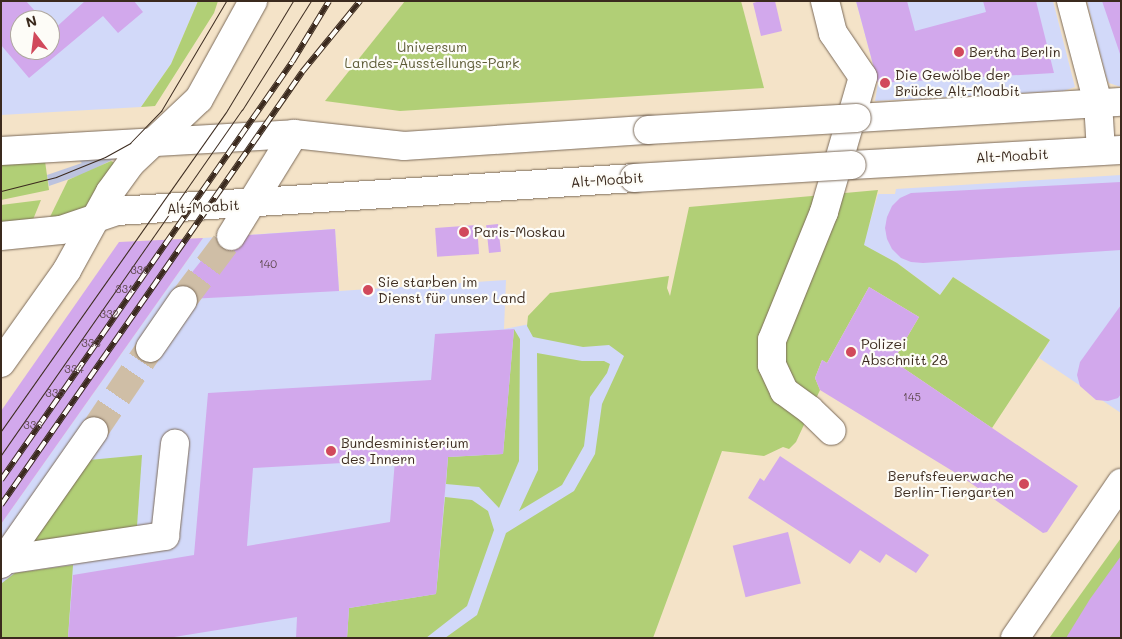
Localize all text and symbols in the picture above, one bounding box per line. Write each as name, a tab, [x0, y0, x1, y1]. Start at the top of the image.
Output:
north arrow	[10, 10, 60, 60]
text: N	[24, 10, 39, 32]
park label: Universum Landes-Ausstellungs-Park	[345, 39, 519, 72]
place label: Bertha Berlin	[969, 44, 1061, 60]
marker: Bertha Berlin	[953, 46, 965, 58]
place label: Die Gewölbe der Brücke Alt-Moabit	[895, 67, 1020, 100]
marker: Die Gewölbe der Brücke Alt-Moabit	[879, 77, 891, 89]
street label: Alt-Moabit	[975, 146, 1049, 166]
street label: Alt-Moabit	[570, 169, 644, 191]
street label: Alt-Moabit	[166, 197, 240, 217]
place label: Paris-Moskau	[474, 224, 565, 240]
marker: Paris-Moskau	[458, 226, 470, 238]
house number: 140	[259, 257, 277, 271]
house number: 330	[130, 263, 150, 277]
place label: Sie starben im Dienst für unser Land	[378, 274, 525, 306]
house number: 331	[115, 282, 133, 296]
marker: Sie starben im Dienst für unser Land	[362, 284, 374, 296]
house number: 332	[99, 307, 119, 321]
house number: 333	[81, 336, 101, 350]
place label: Polizei Abschnitt 28	[861, 336, 948, 368]
marker: Polizei Abschnitt 28	[845, 346, 857, 358]
house number: 334	[64, 362, 84, 376]
house number: 335	[45, 386, 65, 400]
house number: 145	[903, 390, 921, 404]
house number: 336	[23, 418, 43, 432]
place label: Bundesministerium des Innern	[341, 435, 469, 468]
marker: Bundesministerium des Innern	[325, 445, 337, 457]
place label: Berufsfeuerwache Berlin-Tiergarten	[888, 468, 1014, 501]
marker: Berufsfeuerwache Berlin-Tiergarten	[1018, 478, 1030, 490]

